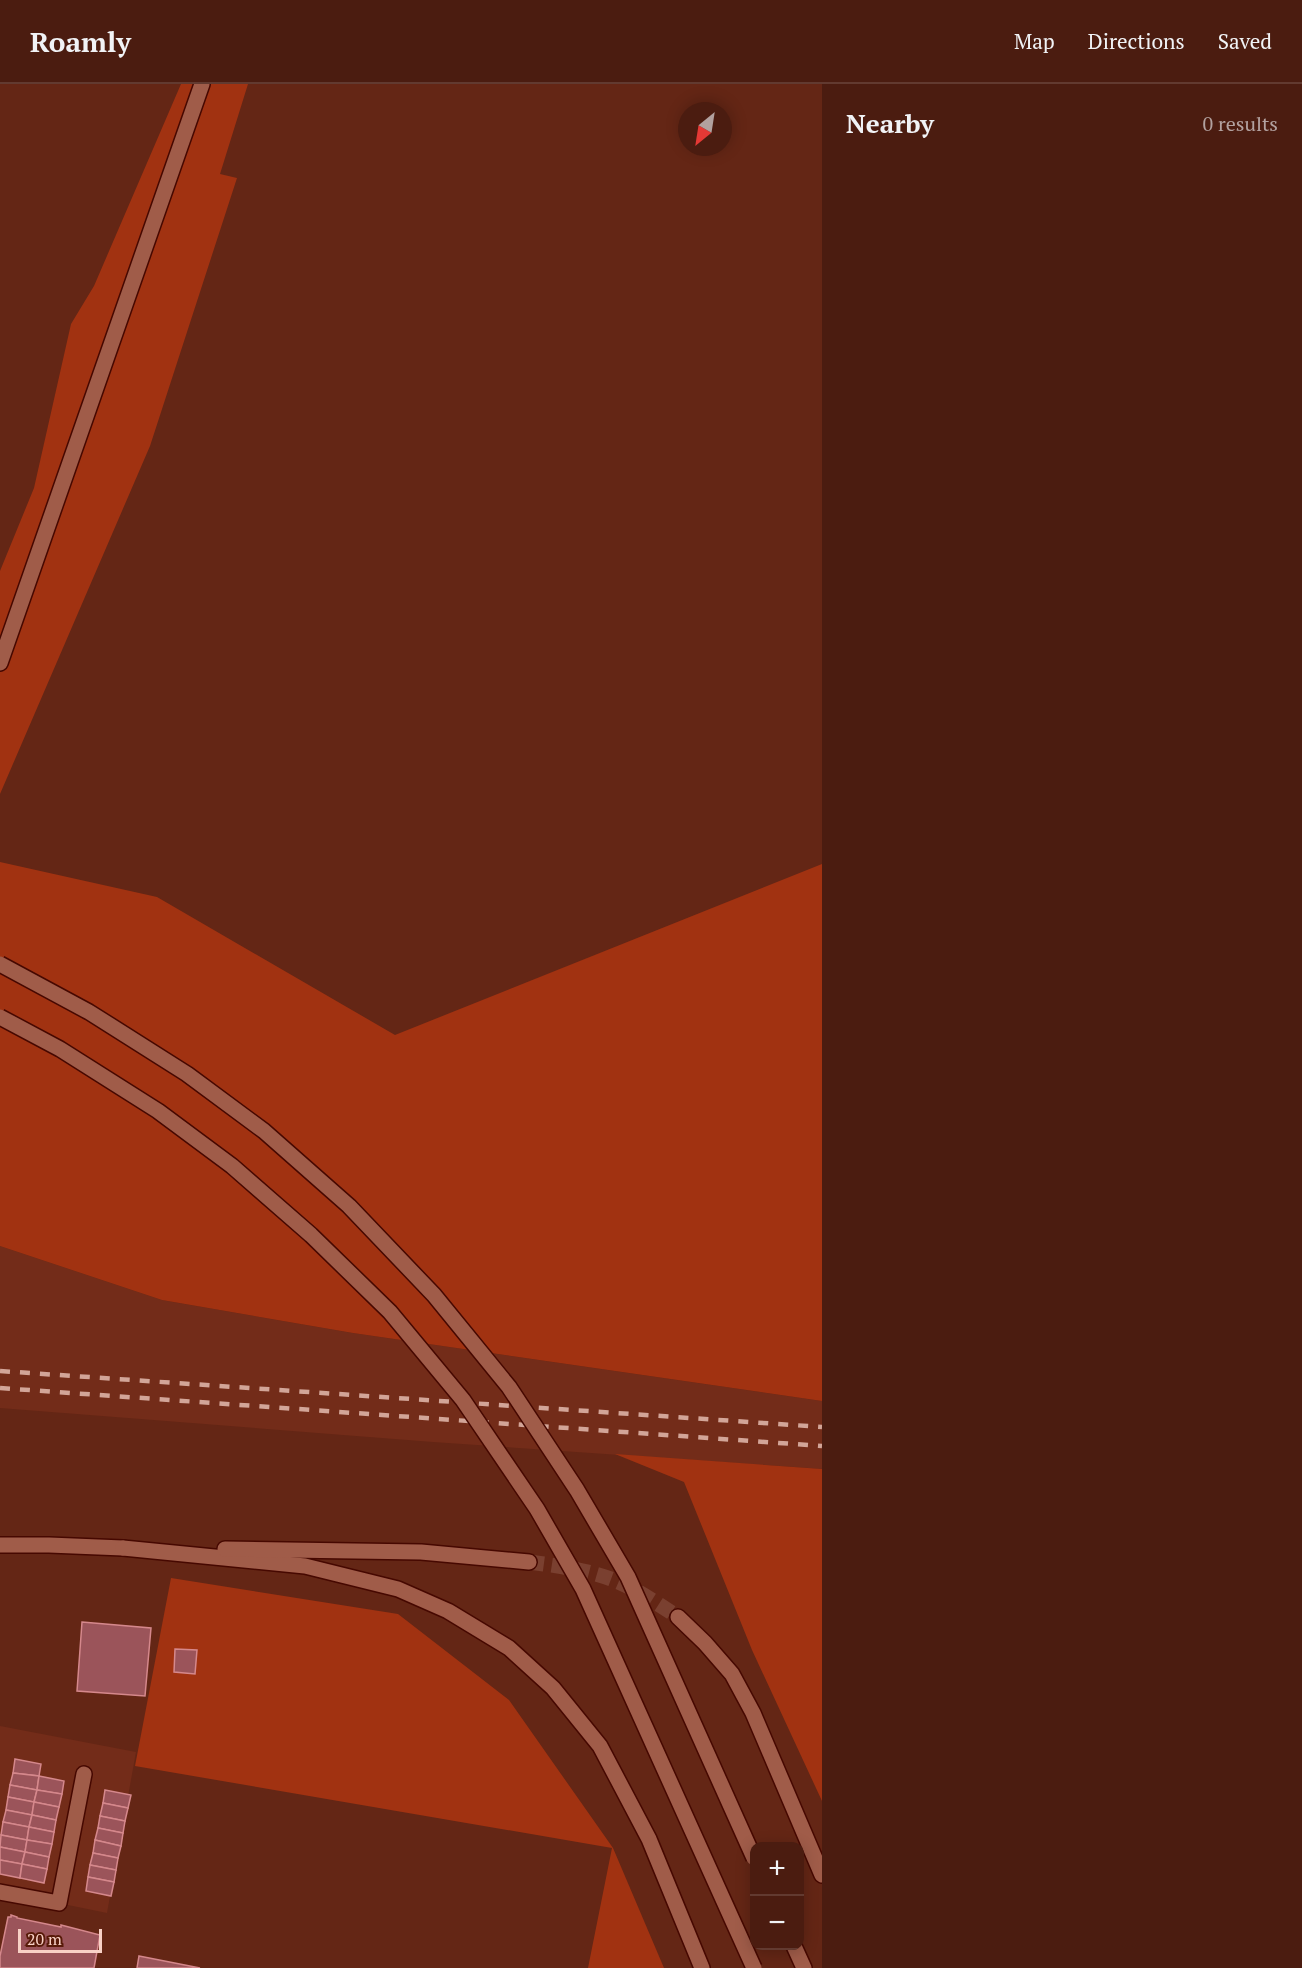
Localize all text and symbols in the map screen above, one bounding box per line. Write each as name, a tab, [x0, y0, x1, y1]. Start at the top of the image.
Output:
text: Roamly	[30, 23, 131, 60]
text: Map	[1014, 27, 1055, 55]
text: Directions	[1088, 27, 1185, 55]
text: Saved	[1218, 27, 1272, 55]
north arrow	[678, 102, 732, 156]
text: Nearby	[846, 106, 934, 140]
text: 0 results	[1203, 110, 1278, 137]
map controls	[750, 1842, 804, 1950]
button: +	[750, 1842, 804, 1896]
button: −	[750, 1896, 804, 1950]
scale bar	[18, 1926, 102, 1954]
text: 20 m	[27, 1928, 62, 1950]

